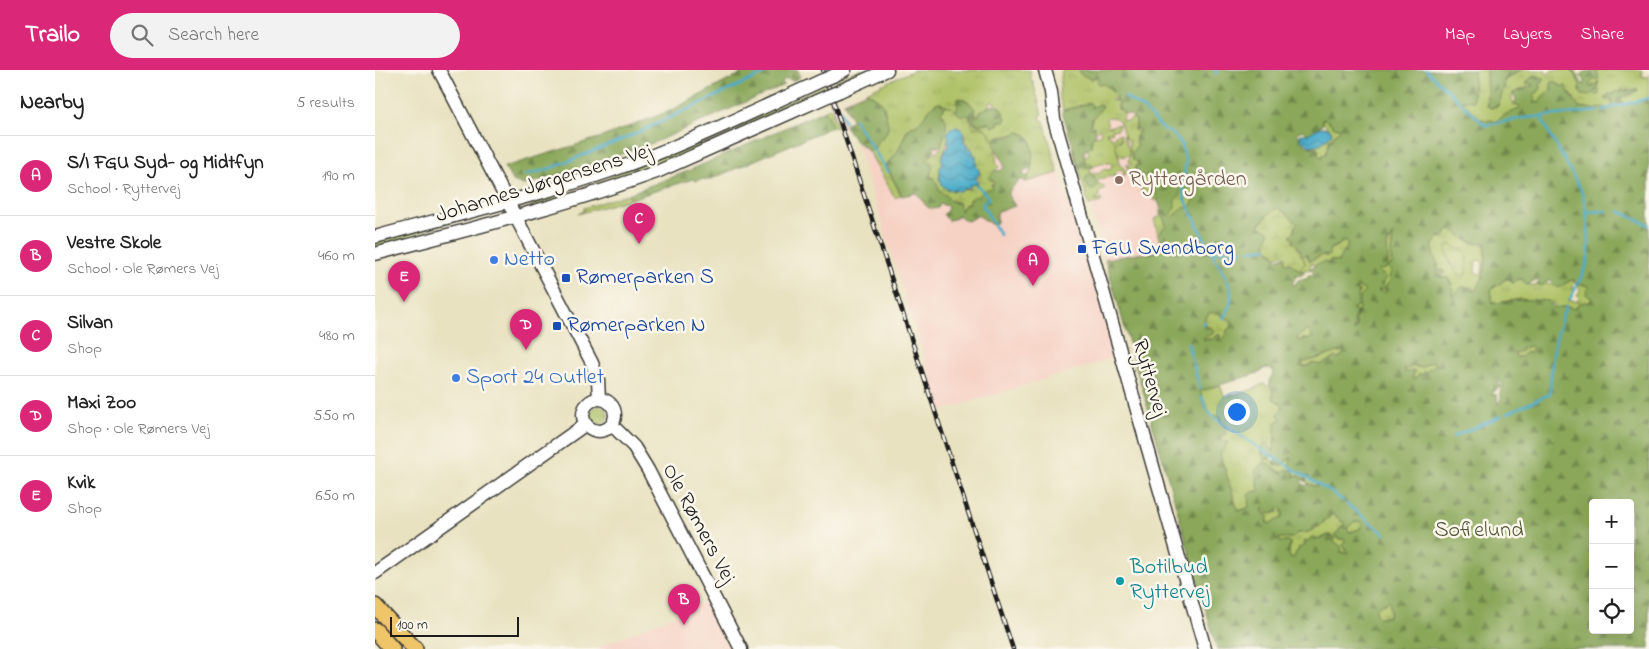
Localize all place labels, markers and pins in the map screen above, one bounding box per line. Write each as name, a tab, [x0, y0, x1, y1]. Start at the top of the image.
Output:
place label: Ryttergården	[1129, 164, 1247, 197]
marker: Ryttergården	[1113, 174, 1125, 186]
pin: C	[623, 203, 655, 244]
place label: FGU Svendborg	[1091, 233, 1234, 266]
marker: FGU Svendborg	[1076, 243, 1088, 255]
place label: Netto	[504, 244, 555, 276]
pin: A	[1017, 245, 1049, 286]
marker: Netto	[488, 254, 500, 266]
pin: E	[388, 261, 420, 302]
place label: Rømerparken S	[576, 262, 714, 294]
marker: Rømerparken S	[560, 272, 572, 284]
pin: D	[510, 309, 542, 350]
place label: Rømerparken N	[567, 310, 706, 342]
marker: Rømerparken N	[551, 320, 563, 332]
place label: Sport 24 Outlet	[466, 362, 605, 394]
marker: Sport 24 Outlet	[450, 372, 462, 384]
place label: Botilbud Ryttervej	[1129, 552, 1210, 610]
marker: Botilbud Ryttervej	[1114, 575, 1126, 587]
pin: B	[668, 584, 700, 625]

